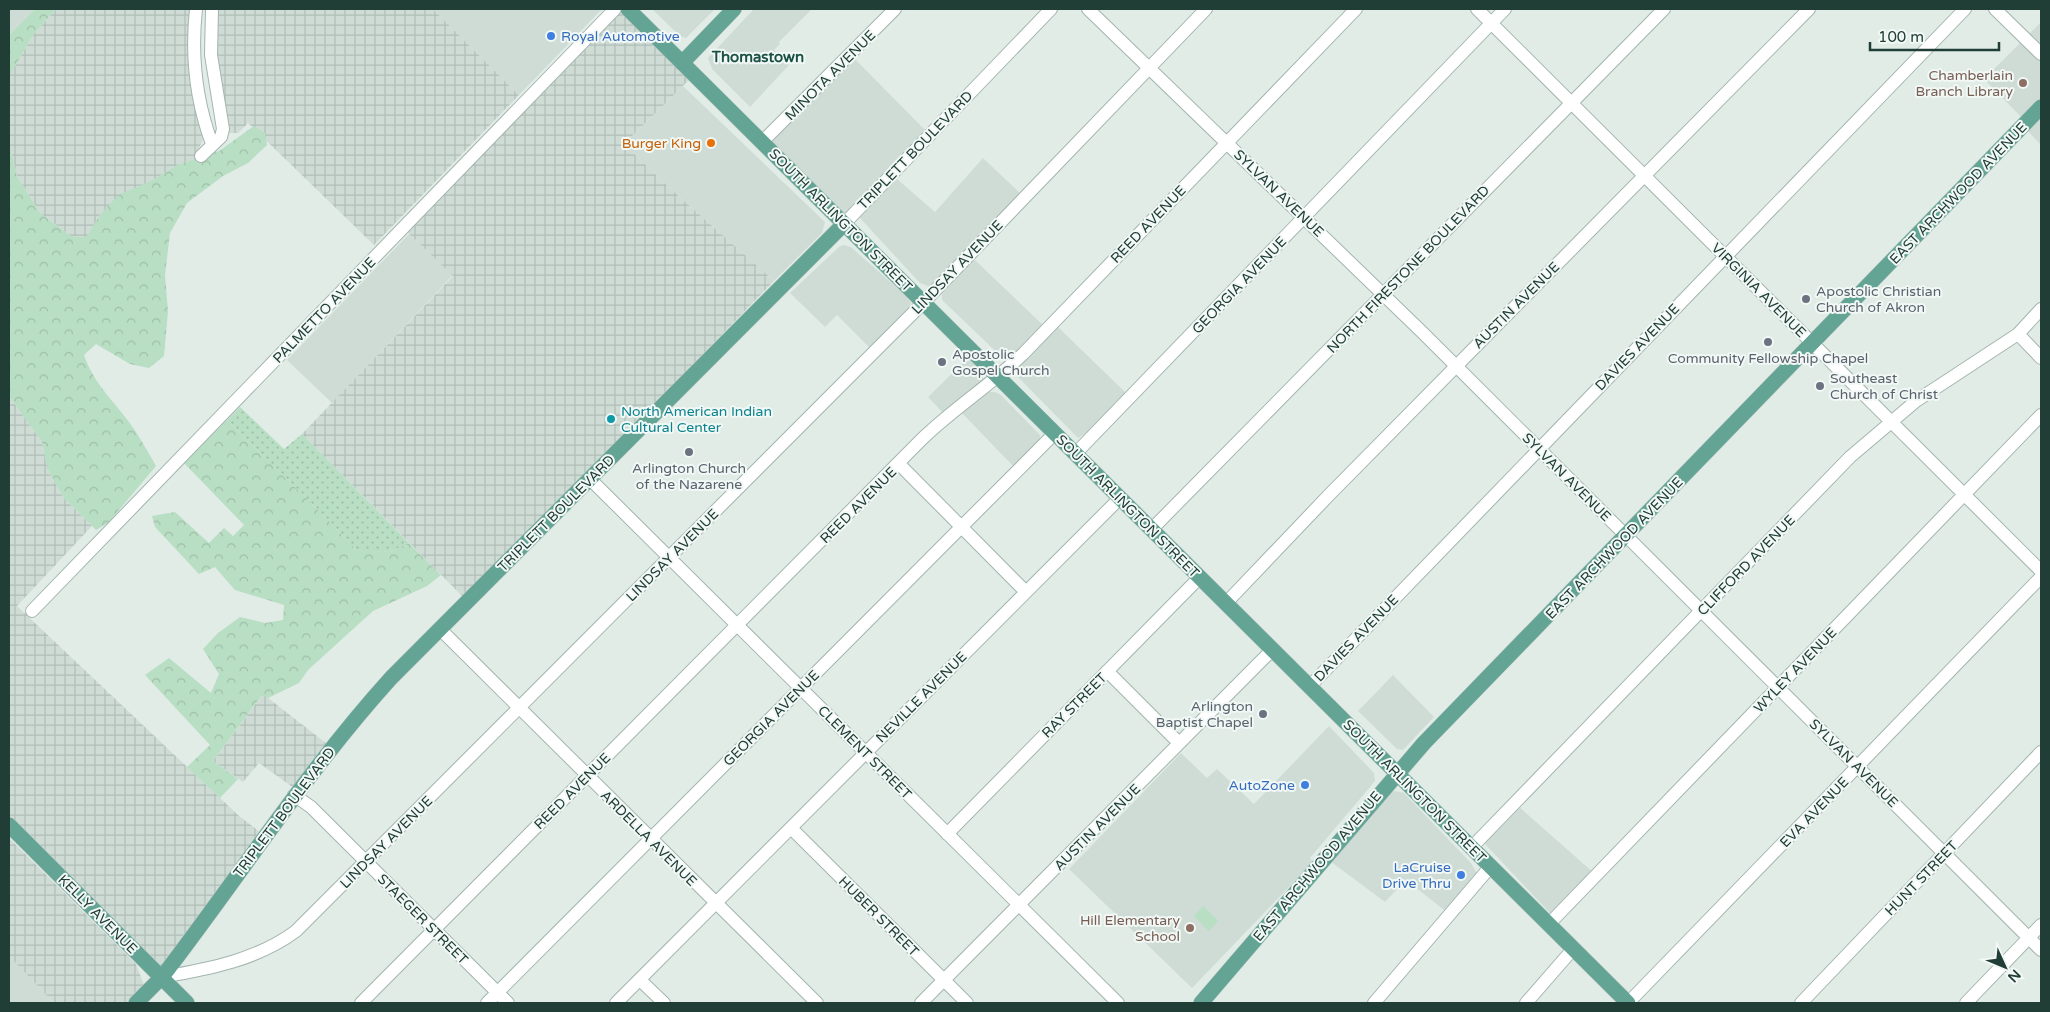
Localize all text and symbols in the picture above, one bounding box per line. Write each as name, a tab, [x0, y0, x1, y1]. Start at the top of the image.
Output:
scale bar	[1870, 20, 1999, 52]
street label: MINOTA AVENUE	[782, 27, 879, 124]
place label: Royal Automotive	[561, 28, 680, 45]
text: 100 m	[1878, 28, 1924, 46]
marker: Royal Automotive	[545, 30, 557, 42]
district label: Thomastown	[711, 48, 804, 66]
place label: Chamberlain Branch Library	[1916, 67, 2013, 100]
marker: Chamberlain Branch Library	[2017, 77, 2029, 89]
street label: TRIPLETT BOULEVARD	[854, 88, 976, 213]
street label: EAST ARCHWOOD AVENUE	[1886, 119, 2031, 268]
place label: Burger King	[622, 135, 701, 152]
marker: Burger King	[705, 137, 717, 149]
street label: SOUTH ARLINGTON STREET	[766, 145, 916, 296]
street label: SYLVAN AVENUE	[1230, 146, 1327, 241]
street label: REED AVENUE	[1107, 182, 1190, 267]
street label: NORTH FIRESTONE BOULEVARD	[1323, 182, 1493, 357]
street label: LINDSAY AVENUE	[908, 217, 1007, 318]
street label: GEORGIA AVENUE	[1189, 233, 1290, 338]
street label: VIRGINIA AVENUE	[1708, 239, 1810, 341]
street label: PALMETTO AVENUE	[269, 254, 379, 367]
street label: AUSTIN AVENUE	[1469, 258, 1563, 352]
place label: Apostolic Christian Church of Akron	[1816, 283, 1941, 316]
marker: Apostolic Christian Church of Akron	[1800, 293, 1812, 305]
street label: DAVIES AVENUE	[1592, 300, 1683, 394]
marker: Community Fellowship Chapel	[1762, 336, 1774, 348]
place label: Apostolic Gospel Church	[952, 346, 1050, 379]
place label: Community Fellowship Chapel	[1668, 350, 1868, 367]
marker: Apostolic Gospel Church	[936, 356, 948, 368]
place label: Southeast Church of Christ	[1830, 370, 1939, 403]
marker: Southeast Church of Christ	[1814, 380, 1826, 392]
place label: North American Indian Cultural Center	[621, 403, 772, 436]
marker: North American Indian Cultural Center	[605, 413, 617, 425]
street label: SYLVAN AVENUE	[1519, 429, 1615, 525]
street label: SOUTH ARLINGTON STREET	[1053, 431, 1203, 582]
marker: Arlington Church of the Nazarene	[683, 446, 695, 458]
street label: TRIPLETT BOULEVARD	[494, 451, 618, 575]
place label: Arlington Church of the Nazarene	[632, 460, 746, 493]
street label: REED AVENUE	[817, 463, 900, 547]
street label: EAST ARCHWOOD AVENUE	[1542, 474, 1687, 623]
street label: LINDSAY AVENUE	[623, 505, 722, 605]
street label: CLIFFORD AVENUE	[1694, 511, 1799, 619]
street label: DAVIES AVENUE	[1311, 591, 1402, 685]
street label: WYLEY AVENUE	[1750, 624, 1840, 717]
street label: NEVILLE AVENUE	[872, 648, 970, 746]
street label: GEORGIA AVENUE	[720, 667, 823, 770]
street label: RAY STREET	[1038, 669, 1111, 741]
place label: Arlington Baptist Chapel	[1156, 698, 1253, 731]
street label: CLEMENT STREET	[814, 702, 915, 803]
marker: Arlington Baptist Chapel	[1257, 708, 1269, 720]
street label: SYLVAN AVENUE	[1806, 715, 1902, 811]
street label: SOUTH ARLINGTON STREET	[1340, 716, 1490, 867]
street label: TRIPLETT BOULEVARD	[230, 744, 339, 881]
street label: REED AVENUE	[531, 749, 614, 833]
street label: EVA AVENUE	[1777, 774, 1852, 851]
place label: AutoZone	[1229, 777, 1295, 794]
marker: AutoZone	[1299, 779, 1311, 791]
street label: AUSTIN AVENUE	[1050, 780, 1144, 874]
street label: ARDELLA AVENUE	[597, 787, 700, 890]
street label: EAST ARCHWOOD AVENUE	[1250, 788, 1385, 945]
street label: LINDSAY AVENUE	[337, 792, 436, 892]
street label: HUNT STREET	[1881, 837, 1962, 919]
place label: LaCruise Drive Thru	[1382, 859, 1451, 892]
marker: LaCruise Drive Thru	[1455, 869, 1467, 881]
street label: KELLY AVENUE	[55, 871, 141, 958]
street label: STAEGER STREET	[374, 871, 472, 969]
street label: HUBER STREET	[835, 873, 923, 960]
place label: Hill Elementary School	[1080, 912, 1180, 945]
marker: Hill Elementary School	[1184, 922, 1196, 934]
north arrow	[1980, 942, 2030, 992]
text: N	[2004, 966, 2024, 986]

